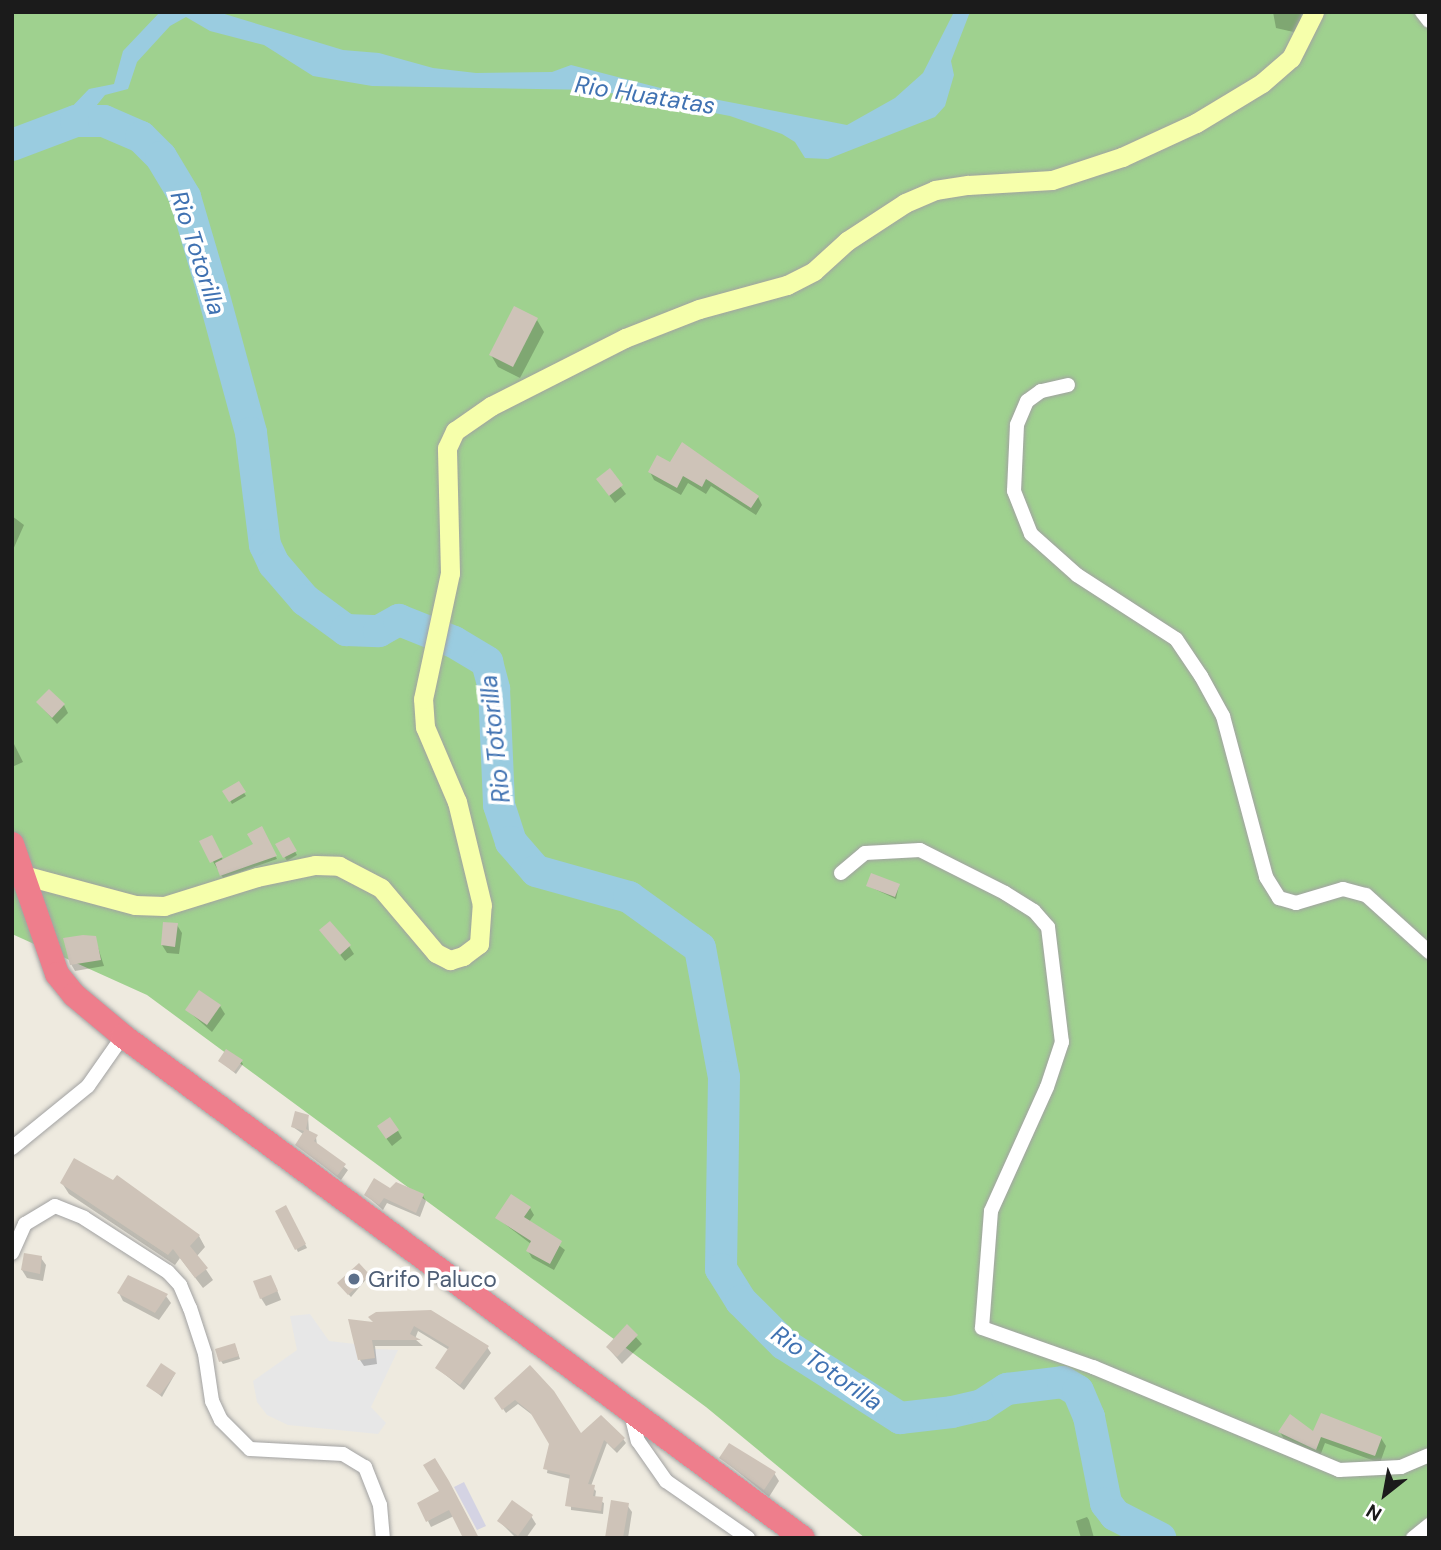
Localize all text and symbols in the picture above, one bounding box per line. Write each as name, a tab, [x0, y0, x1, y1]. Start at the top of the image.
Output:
water label: Rio Huatatas	[573, 70, 717, 120]
water label: Rio Totorilla	[164, 187, 232, 319]
water label: Rio Totorilla	[474, 674, 516, 804]
place label: Grifo Paluco	[368, 1265, 497, 1293]
marker: Grifo Paluco	[346, 1271, 362, 1287]
water label: Rio Totorilla	[766, 1319, 888, 1417]
north arrow	[1350, 1459, 1420, 1529]
text: N	[1362, 1498, 1386, 1527]

